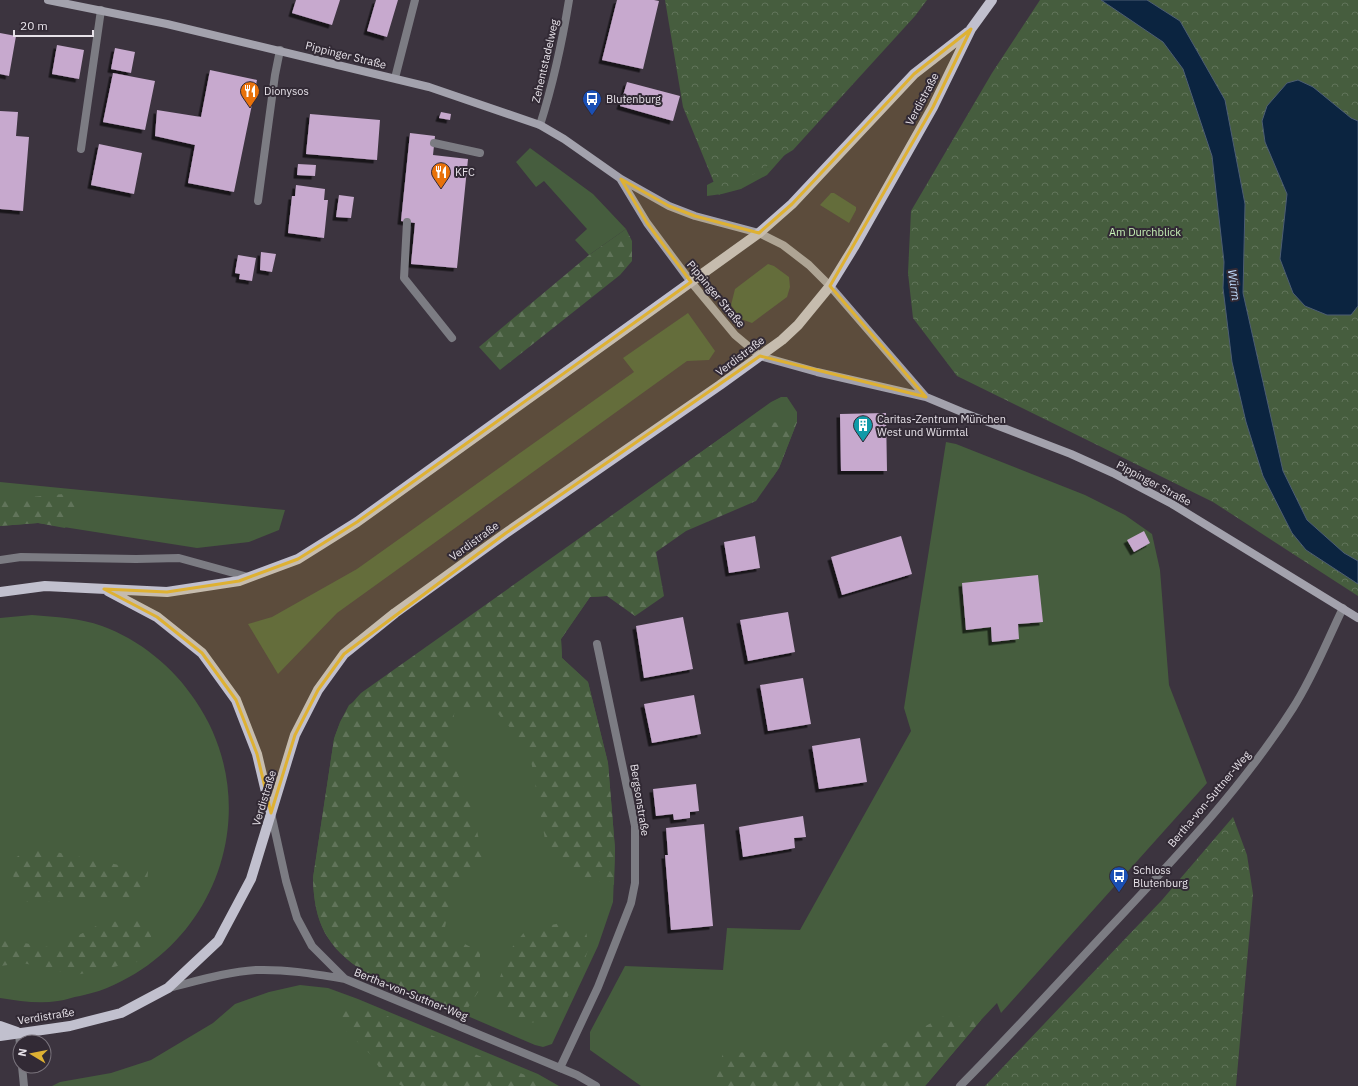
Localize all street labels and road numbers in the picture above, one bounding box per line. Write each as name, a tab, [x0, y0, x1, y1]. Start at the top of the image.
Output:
street label: Zehentstadelweg	[529, 18, 561, 104]
street label: Pippinger Straße	[304, 38, 388, 72]
street label: Verdistraße	[902, 70, 942, 128]
street label: Pippinger Straße	[684, 258, 748, 330]
street label: Verdistraße	[713, 333, 767, 379]
street label: Pippinger Straße	[1114, 457, 1194, 509]
street label: Verdistraße	[447, 518, 501, 564]
street label: Bertha-von-Suttner-Weg	[1165, 748, 1254, 850]
street label: Bergsonstraße	[627, 763, 653, 837]
street label: Verdistraße	[249, 768, 279, 828]
street label: Bertha-von-Suttner-Weg	[352, 965, 470, 1023]
street label: Verdistraße	[16, 1005, 76, 1027]

